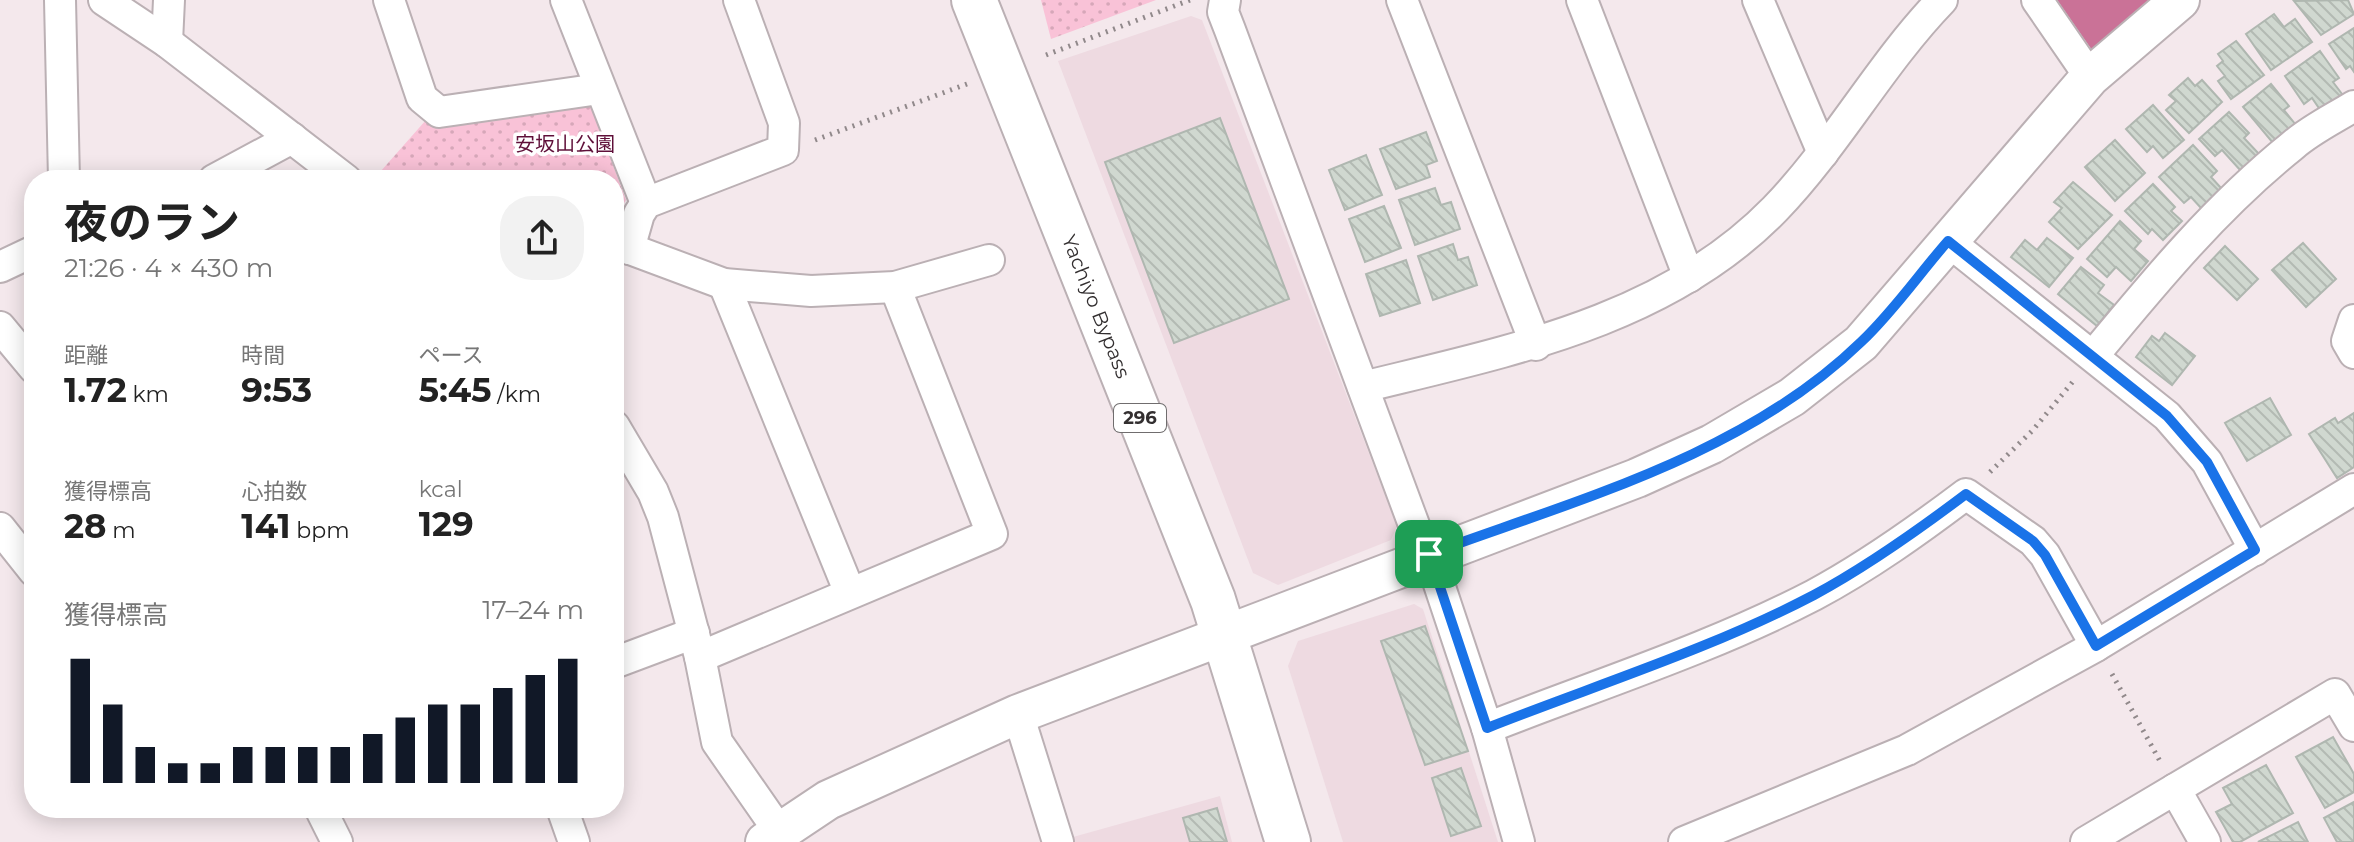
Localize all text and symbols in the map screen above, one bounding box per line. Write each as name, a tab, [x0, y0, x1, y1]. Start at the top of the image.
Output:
park label: 安坂山公園	[515, 132, 615, 156]
text: 夜のラン	[64, 195, 240, 249]
button: share	[500, 196, 584, 280]
street label: Yachiyo Bypass	[1057, 231, 1136, 382]
text: 21:26 · 4 × 430 m	[64, 252, 273, 284]
text: 距離	[64, 342, 108, 369]
text: 時間	[241, 342, 285, 369]
text: ペース	[419, 342, 484, 369]
text: 1.72	[64, 369, 127, 411]
text: 9:53	[241, 369, 312, 411]
text: 5:45	[419, 369, 491, 411]
text: km	[127, 381, 169, 408]
text: /km	[491, 381, 541, 408]
road number: 296	[1114, 404, 1166, 432]
text: kcal	[419, 476, 463, 503]
text: 獲得標高	[64, 478, 152, 505]
text: 心拍数	[241, 478, 307, 505]
text: 129	[419, 503, 474, 545]
text: 28	[64, 505, 107, 547]
text: 141	[241, 505, 291, 547]
text: m	[107, 517, 136, 544]
text: bpm	[291, 517, 350, 544]
pin	[1395, 520, 1463, 588]
icon: arrive	[1407, 532, 1451, 576]
text: 17–24 m	[482, 594, 584, 626]
text: 獲得標高	[64, 599, 168, 631]

